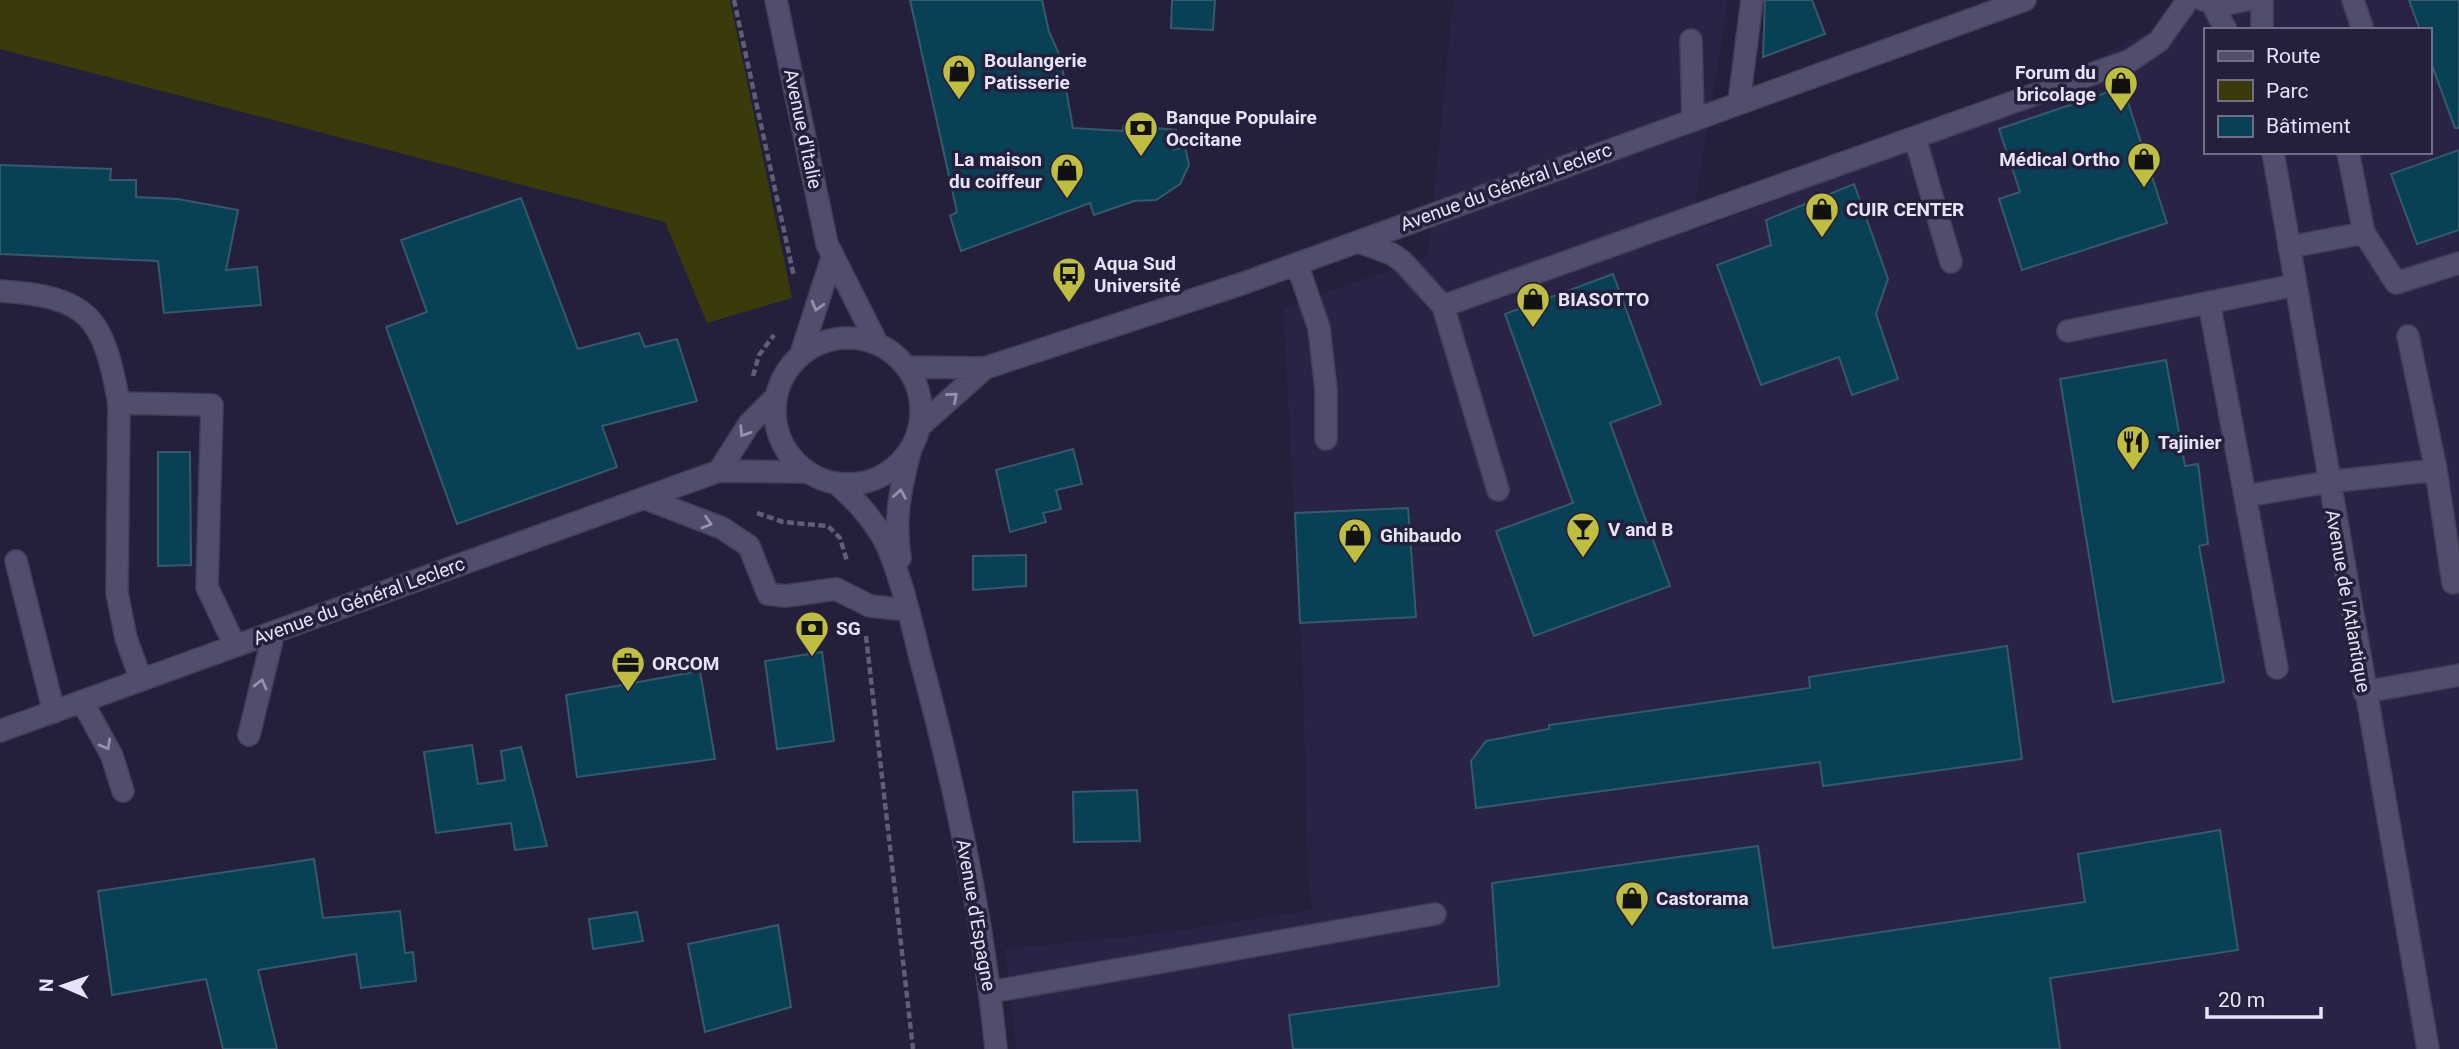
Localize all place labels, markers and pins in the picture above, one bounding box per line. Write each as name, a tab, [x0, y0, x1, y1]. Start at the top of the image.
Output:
place label: Boulangerie Patisserie	[984, 49, 1087, 94]
shop icon: Boulangerie Patisserie	[940, 52, 978, 101]
place label: Forum du bricolage	[2015, 61, 2096, 106]
shop icon: Forum du bricolage	[2102, 64, 2140, 113]
place label: Banque Populaire Occitane	[1166, 106, 1317, 151]
bank icon: Banque Populaire Occitane	[1122, 109, 1160, 158]
shop icon: Médical Ortho	[2125, 140, 2163, 189]
place label: La maison du coiffeur	[949, 148, 1042, 193]
place label: Médical Ortho	[1999, 148, 2120, 171]
shop icon: La maison du coiffeur	[1048, 151, 1086, 200]
shop icon: CUIR CENTER	[1803, 190, 1841, 239]
place label: CUIR CENTER	[1846, 198, 1964, 221]
place label: Aqua Sud Université	[1094, 252, 1180, 297]
bus stop icon: Aqua Sud Université	[1050, 255, 1088, 304]
shop icon: BIASOTTO	[1514, 280, 1552, 329]
place label: BIASOTTO	[1558, 288, 1649, 311]
restaurant icon: Tajinier	[2114, 423, 2152, 472]
place label: Tajinier	[2158, 431, 2221, 454]
bar icon: V and B	[1564, 510, 1602, 559]
shop icon: Ghibaudo	[1336, 516, 1374, 565]
place label: V and B	[1608, 518, 1674, 541]
place label: Ghibaudo	[1380, 524, 1462, 547]
bank icon: SG	[793, 609, 831, 658]
place label: SG	[836, 617, 861, 640]
office icon: ORCOM	[609, 644, 647, 693]
place label: ORCOM	[652, 652, 719, 675]
shop icon: Castorama	[1613, 879, 1651, 928]
place label: Castorama	[1656, 887, 1749, 910]

